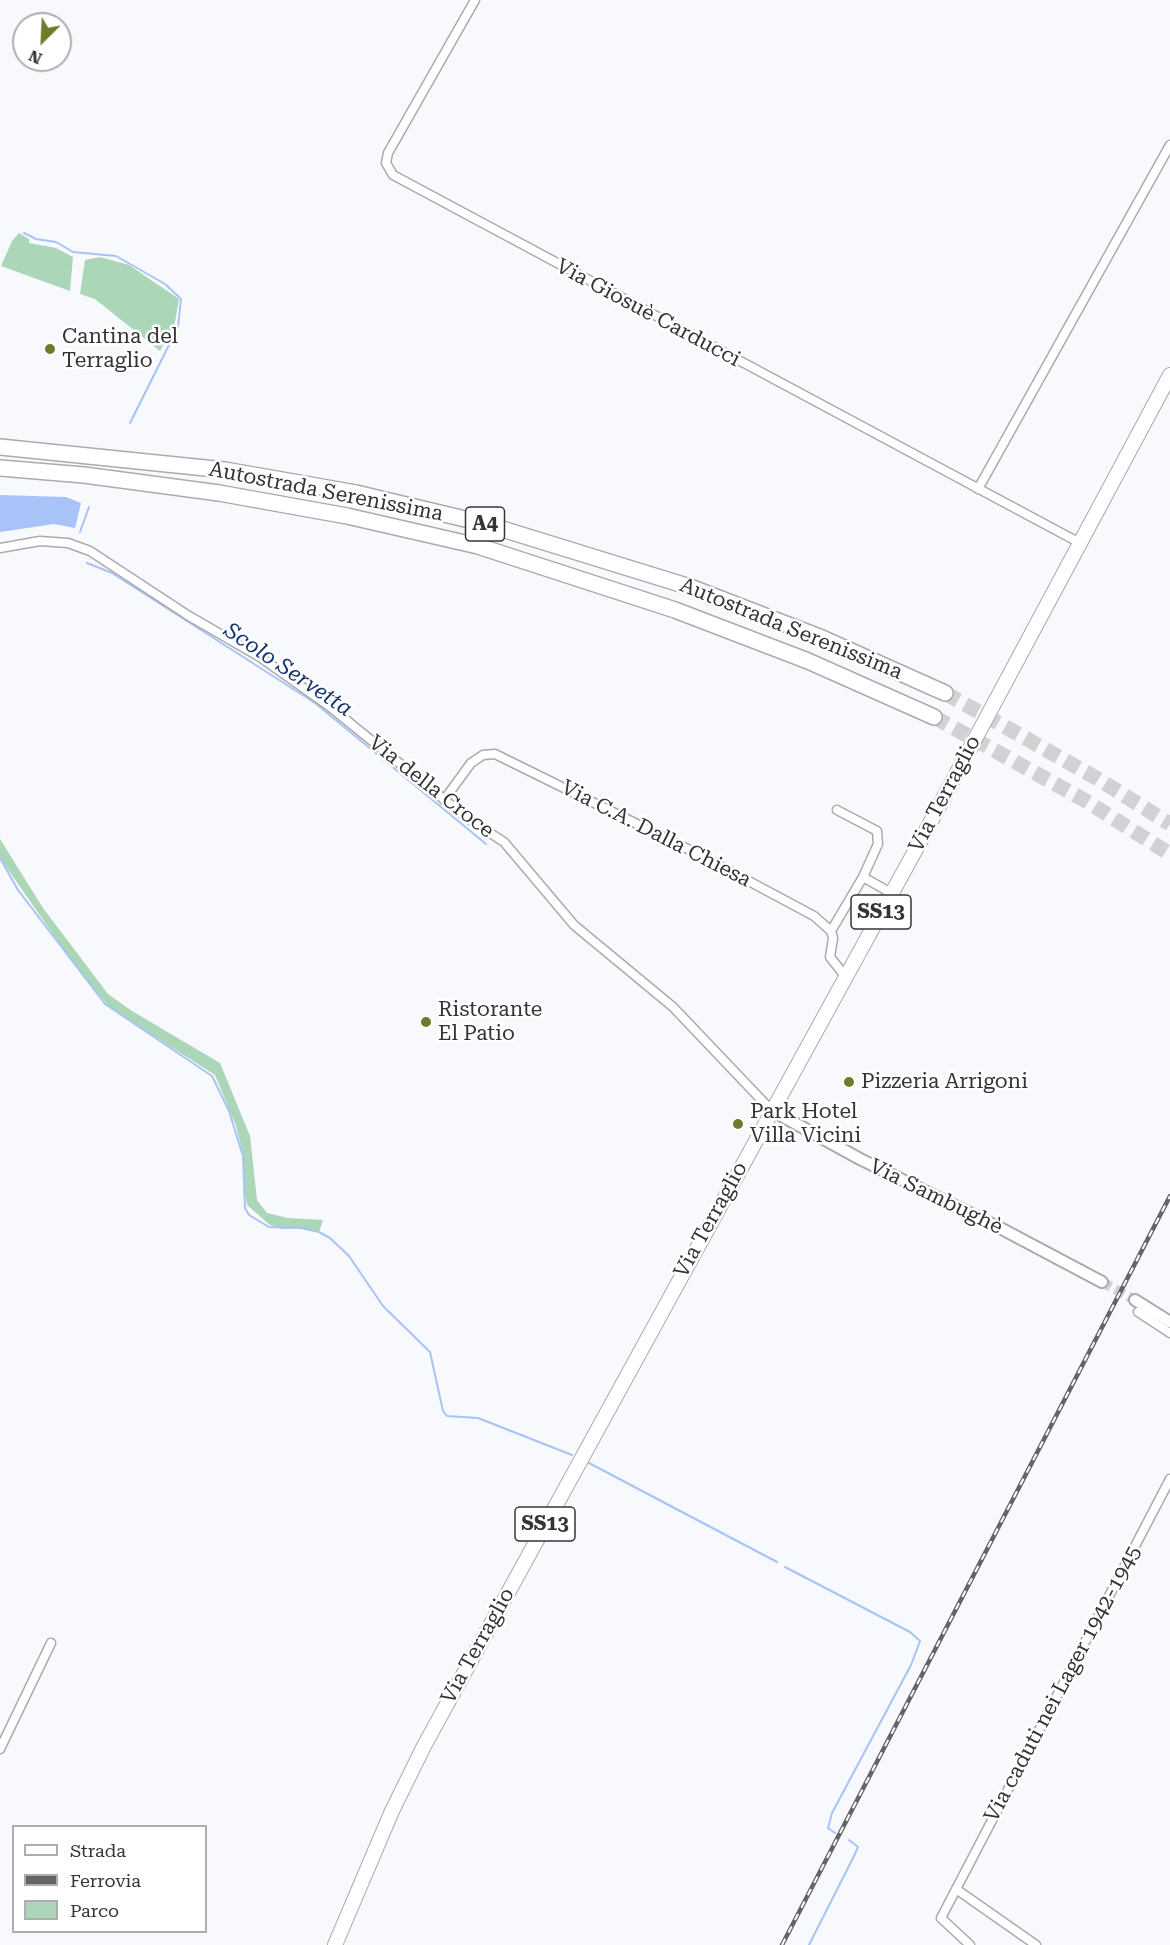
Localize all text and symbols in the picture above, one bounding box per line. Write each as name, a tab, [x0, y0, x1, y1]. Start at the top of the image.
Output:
north arrow	[12, 12, 72, 72]
text: N	[26, 46, 45, 68]
street label: Via Giosuè Carducci	[551, 254, 745, 372]
place label: Cantina del Terraglio	[62, 324, 178, 374]
marker: Cantina del Terraglio	[43, 342, 57, 356]
street label: Autostrada Serenissima	[207, 457, 445, 527]
road number: A4	[466, 507, 504, 541]
street label: Autostrada Serenissima	[676, 573, 906, 685]
water label: Scolo Servetta	[219, 617, 357, 723]
street label: Via della Croce	[363, 730, 499, 844]
street label: Via Terraglio	[904, 731, 986, 857]
street label: Via C.A. Dalla Chiesa	[557, 775, 755, 893]
road number: SS13	[851, 895, 911, 929]
place label: Ristorante El Patio	[438, 997, 542, 1047]
marker: Ristorante El Patio	[419, 1015, 433, 1029]
place label: Pizzeria Arrigoni	[861, 1069, 1028, 1095]
marker: Pizzeria Arrigoni	[842, 1075, 856, 1089]
place label: Park Hotel Villa Vicini	[750, 1099, 861, 1149]
marker: Park Hotel Villa Vicini	[731, 1117, 745, 1131]
street label: Via Sambughè	[865, 1154, 1007, 1240]
street label: Via Terraglio	[669, 1158, 753, 1282]
road number: SS13	[515, 1507, 575, 1541]
street label: Via caduti nei Lager 1942-1945	[979, 1542, 1147, 1826]
street label: Via Terraglio	[436, 1584, 520, 1708]
legend	[12, 1825, 207, 1933]
text: Strada	[70, 1840, 126, 1861]
text: Ferrovia	[70, 1870, 141, 1891]
text: Parco	[70, 1900, 119, 1921]

